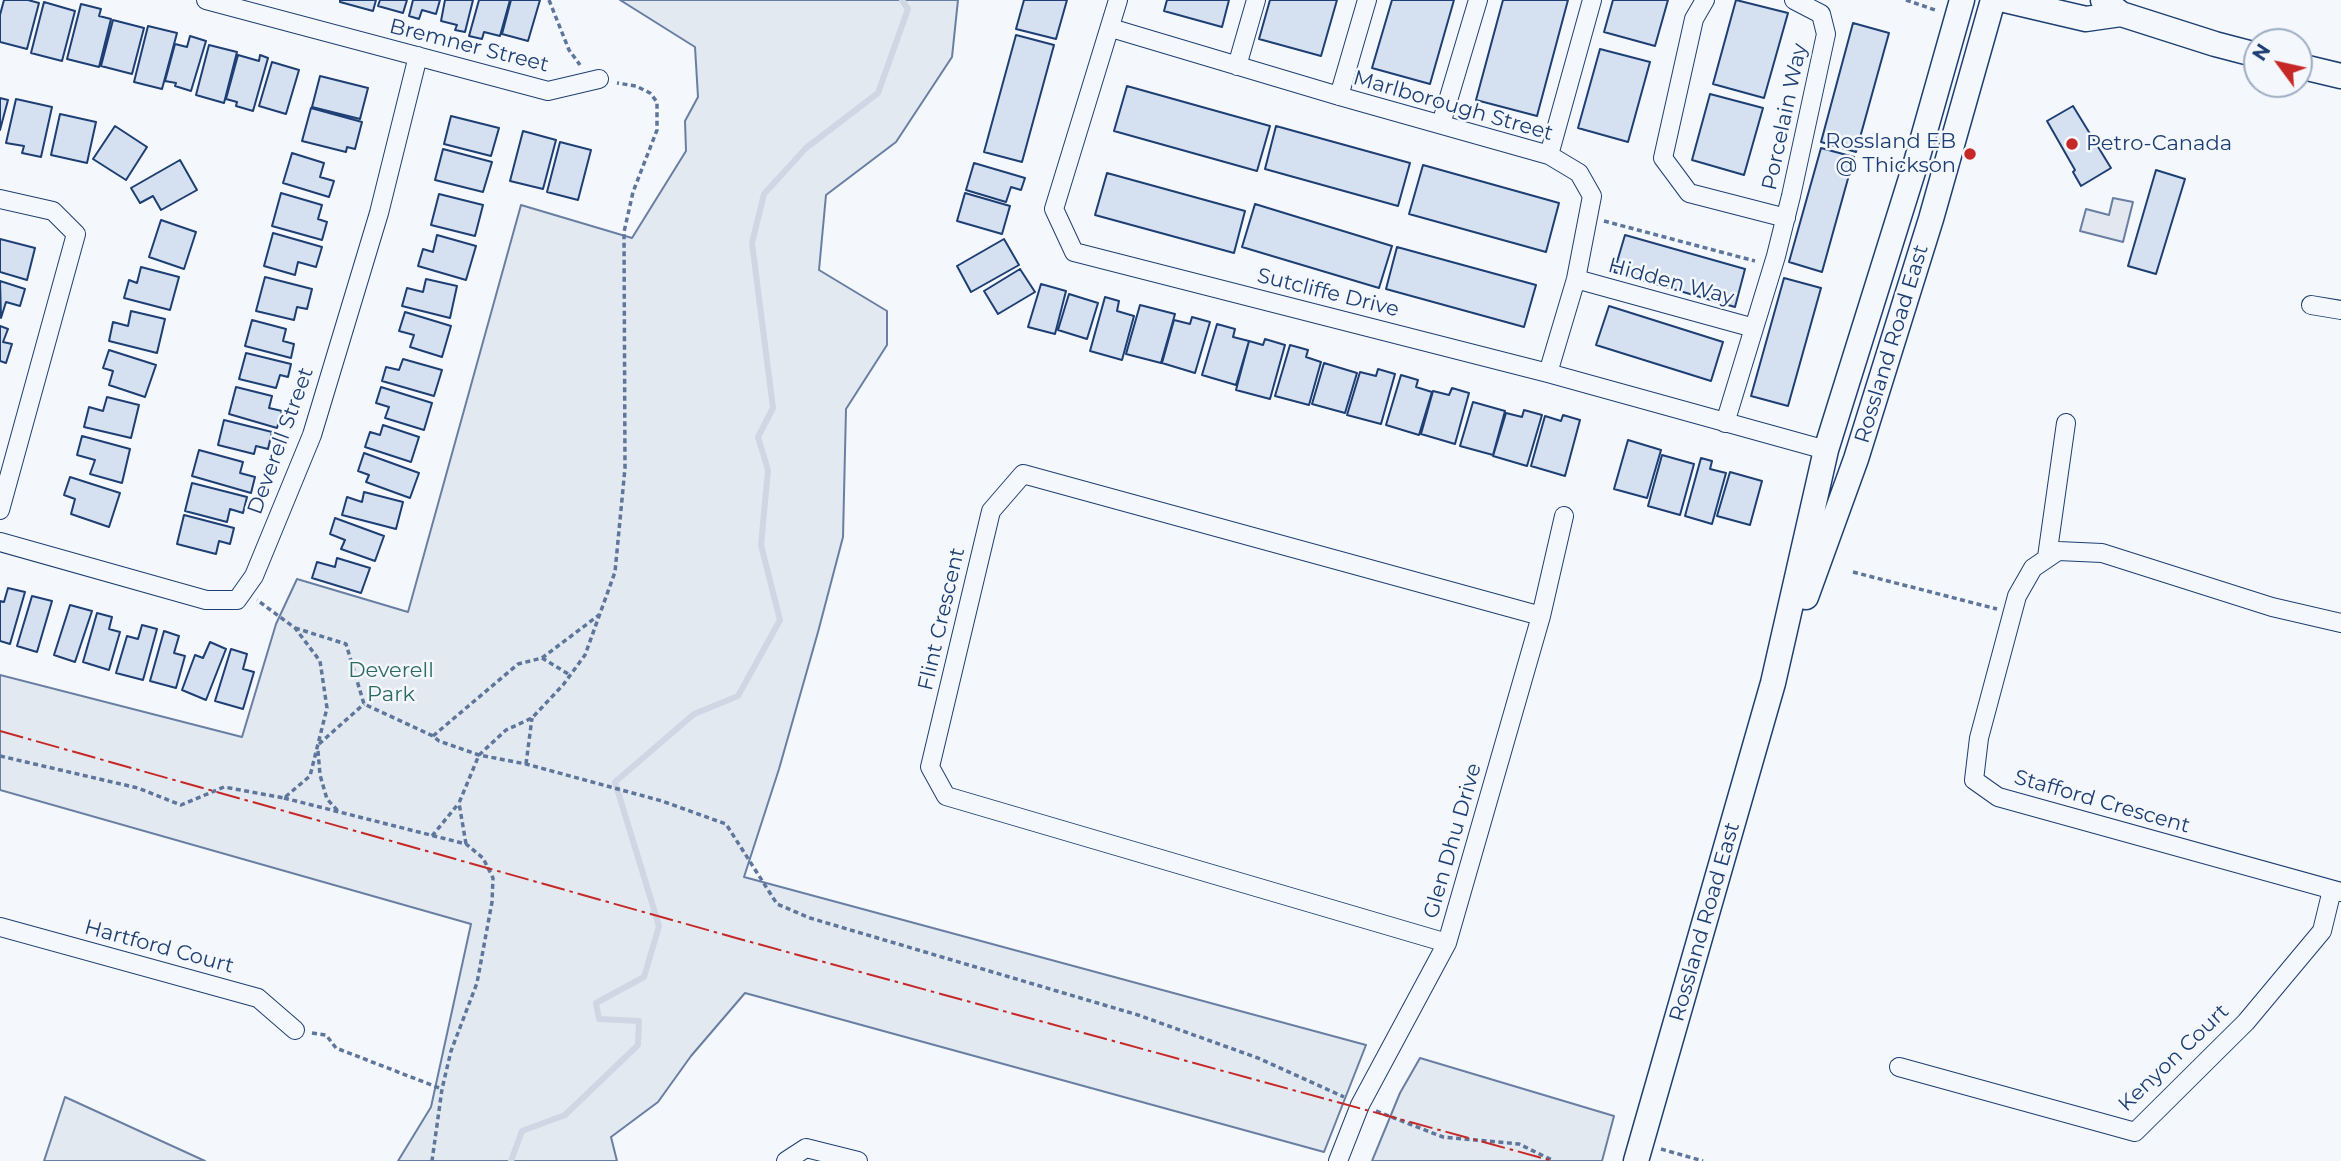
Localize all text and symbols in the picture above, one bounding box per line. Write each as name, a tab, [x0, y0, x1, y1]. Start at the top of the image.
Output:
street label: Bremner Street	[387, 14, 551, 78]
north arrow	[2243, 28, 2313, 98]
text: N	[2248, 40, 2275, 65]
street label: Porcelain Way	[1757, 41, 1813, 193]
street label: Marlborough Street	[1350, 65, 1556, 147]
place label: Rossland EB @ Thickson	[1825, 129, 1956, 179]
place label: Petro-Canada	[2086, 131, 2232, 157]
marker: Petro-Canada	[2064, 136, 2080, 152]
marker: Rossland EB @ Thickson	[1962, 146, 1978, 162]
street label: Rossland Road East	[1850, 242, 1934, 446]
street label: Hidden Way	[1605, 253, 1737, 311]
street label: Sutcliffe Drive	[1254, 263, 1402, 323]
street label: Deverell Street	[243, 364, 319, 518]
street label: Flint Crescent	[913, 545, 971, 693]
park label: Deverell Park	[348, 658, 434, 708]
street label: Glen Dhu Drive	[1419, 760, 1487, 922]
street label: Stafford Crescent	[2011, 765, 2193, 839]
street label: Rossland Road East	[1664, 819, 1746, 1025]
street label: Hartford Court	[82, 915, 236, 979]
street label: Kenyon Court	[2114, 999, 2234, 1117]

